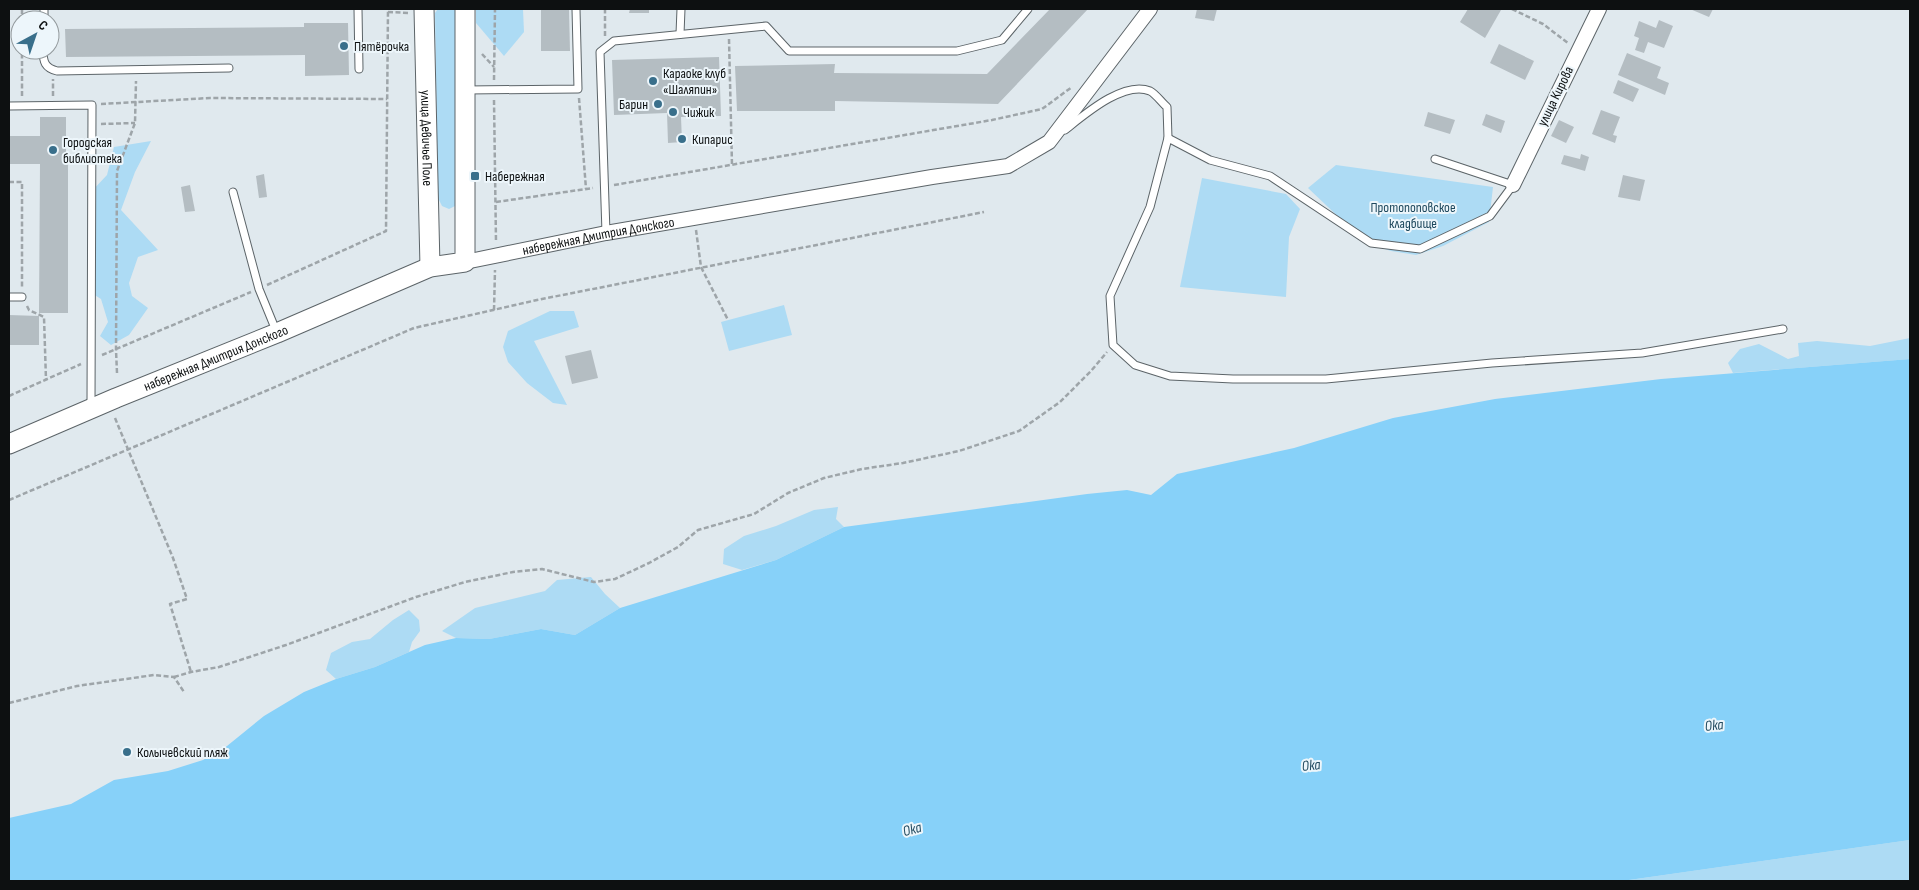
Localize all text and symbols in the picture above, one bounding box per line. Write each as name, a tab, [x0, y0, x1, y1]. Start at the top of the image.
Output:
north arrow	[10, 10, 60, 60]
text: С	[35, 17, 51, 34]
place label: Пятёрочка	[354, 38, 409, 55]
marker: Пятёрочка	[338, 40, 350, 52]
street label: улица Кирова	[1534, 64, 1577, 129]
place label: Караоке клуб «Шаляпин»	[663, 65, 726, 98]
marker: Караоке клуб «Шаляпин»	[647, 75, 659, 87]
street label: улица Девичье Поле	[417, 90, 436, 186]
place label: Барин	[619, 96, 648, 113]
marker: Барин	[652, 98, 664, 110]
place label: Чижик	[683, 104, 715, 121]
marker: Чижик	[667, 106, 679, 118]
place label: Кипарис	[692, 131, 733, 148]
marker: Кипарис	[676, 133, 688, 145]
place label: Городская библиотека	[63, 134, 122, 167]
marker: Городская библиотека	[47, 144, 59, 156]
place label: Набережная	[485, 168, 545, 185]
marker: Набережная	[469, 170, 481, 182]
park label: Протопоповское кладбище	[1370, 199, 1456, 232]
street label: набережная Дмитрия Донского	[521, 213, 676, 259]
street label: набережная Дмитрия Донского	[141, 321, 291, 395]
water label: Ока	[1704, 715, 1724, 736]
place label: Колычевский пляж	[137, 744, 228, 761]
marker: Колычевский пляж	[121, 746, 133, 758]
water label: Ока	[1301, 755, 1321, 776]
water label: Ока	[901, 818, 924, 841]

